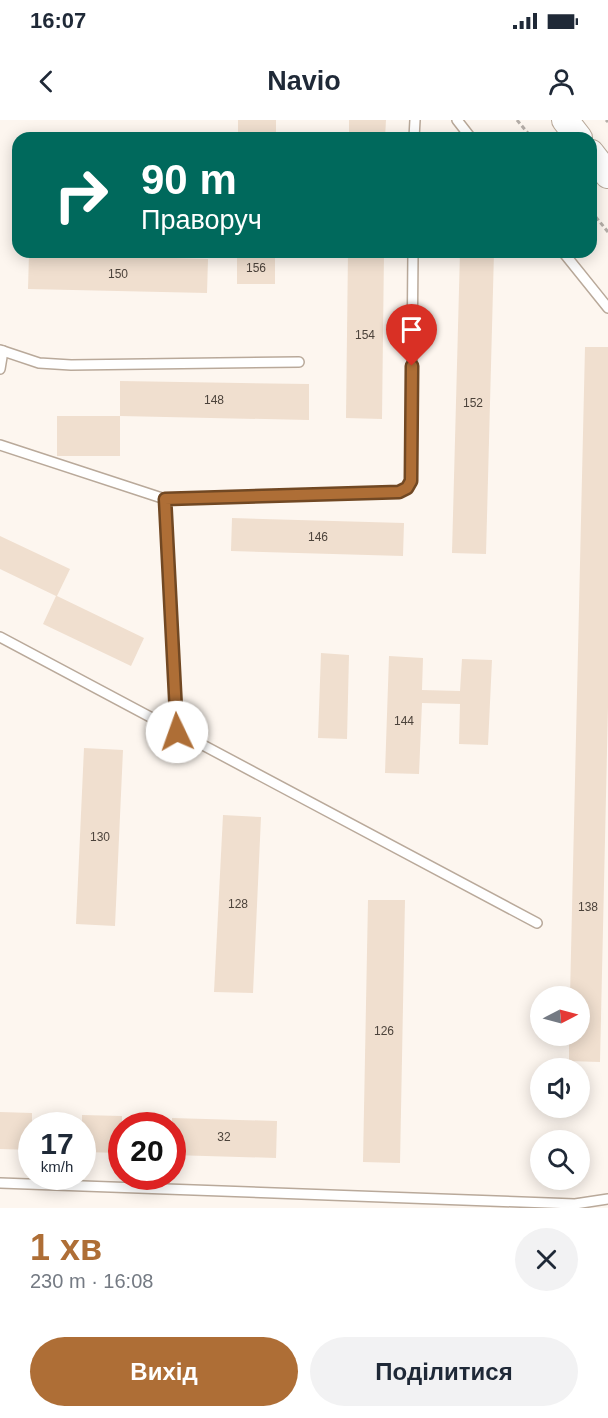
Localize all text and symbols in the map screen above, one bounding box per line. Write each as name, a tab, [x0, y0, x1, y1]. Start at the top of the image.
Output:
text: 16:07	[30, 8, 86, 33]
icon: back	[30, 65, 63, 98]
icon: person	[545, 65, 578, 98]
text: Navio	[267, 66, 341, 96]
icon: right	[42, 156, 120, 234]
text: 90 m	[141, 156, 237, 203]
text: Праворуч	[141, 205, 262, 235]
house number: 156	[246, 261, 266, 275]
house number: 150	[108, 267, 128, 281]
pin	[386, 304, 437, 366]
icon: arrive	[395, 313, 428, 346]
house number: 154	[355, 328, 375, 342]
house number: 148	[204, 393, 224, 407]
house number: 152	[463, 396, 483, 410]
house number: 146	[308, 530, 328, 544]
position arrow	[145, 700, 209, 764]
house number: 144	[394, 714, 414, 728]
house number: 130	[90, 830, 110, 844]
house number: 128	[228, 897, 248, 911]
house number: 138	[578, 900, 598, 914]
north arrow	[530, 986, 590, 1046]
map controls	[530, 986, 590, 1190]
house number: 126	[374, 1024, 394, 1038]
button: sound	[530, 1058, 590, 1118]
speed limit sign: 20	[108, 1112, 186, 1190]
text: 17	[40, 1127, 74, 1160]
house number: 32	[217, 1130, 231, 1144]
button: search	[530, 1130, 590, 1190]
text: km/h	[41, 1158, 73, 1175]
text: 1 хв	[30, 1227, 102, 1268]
button: close	[515, 1228, 578, 1291]
text: 230 m · 16:08	[30, 1270, 153, 1292]
button: Вихід	[30, 1337, 298, 1406]
button: Поділитися	[310, 1337, 578, 1406]

